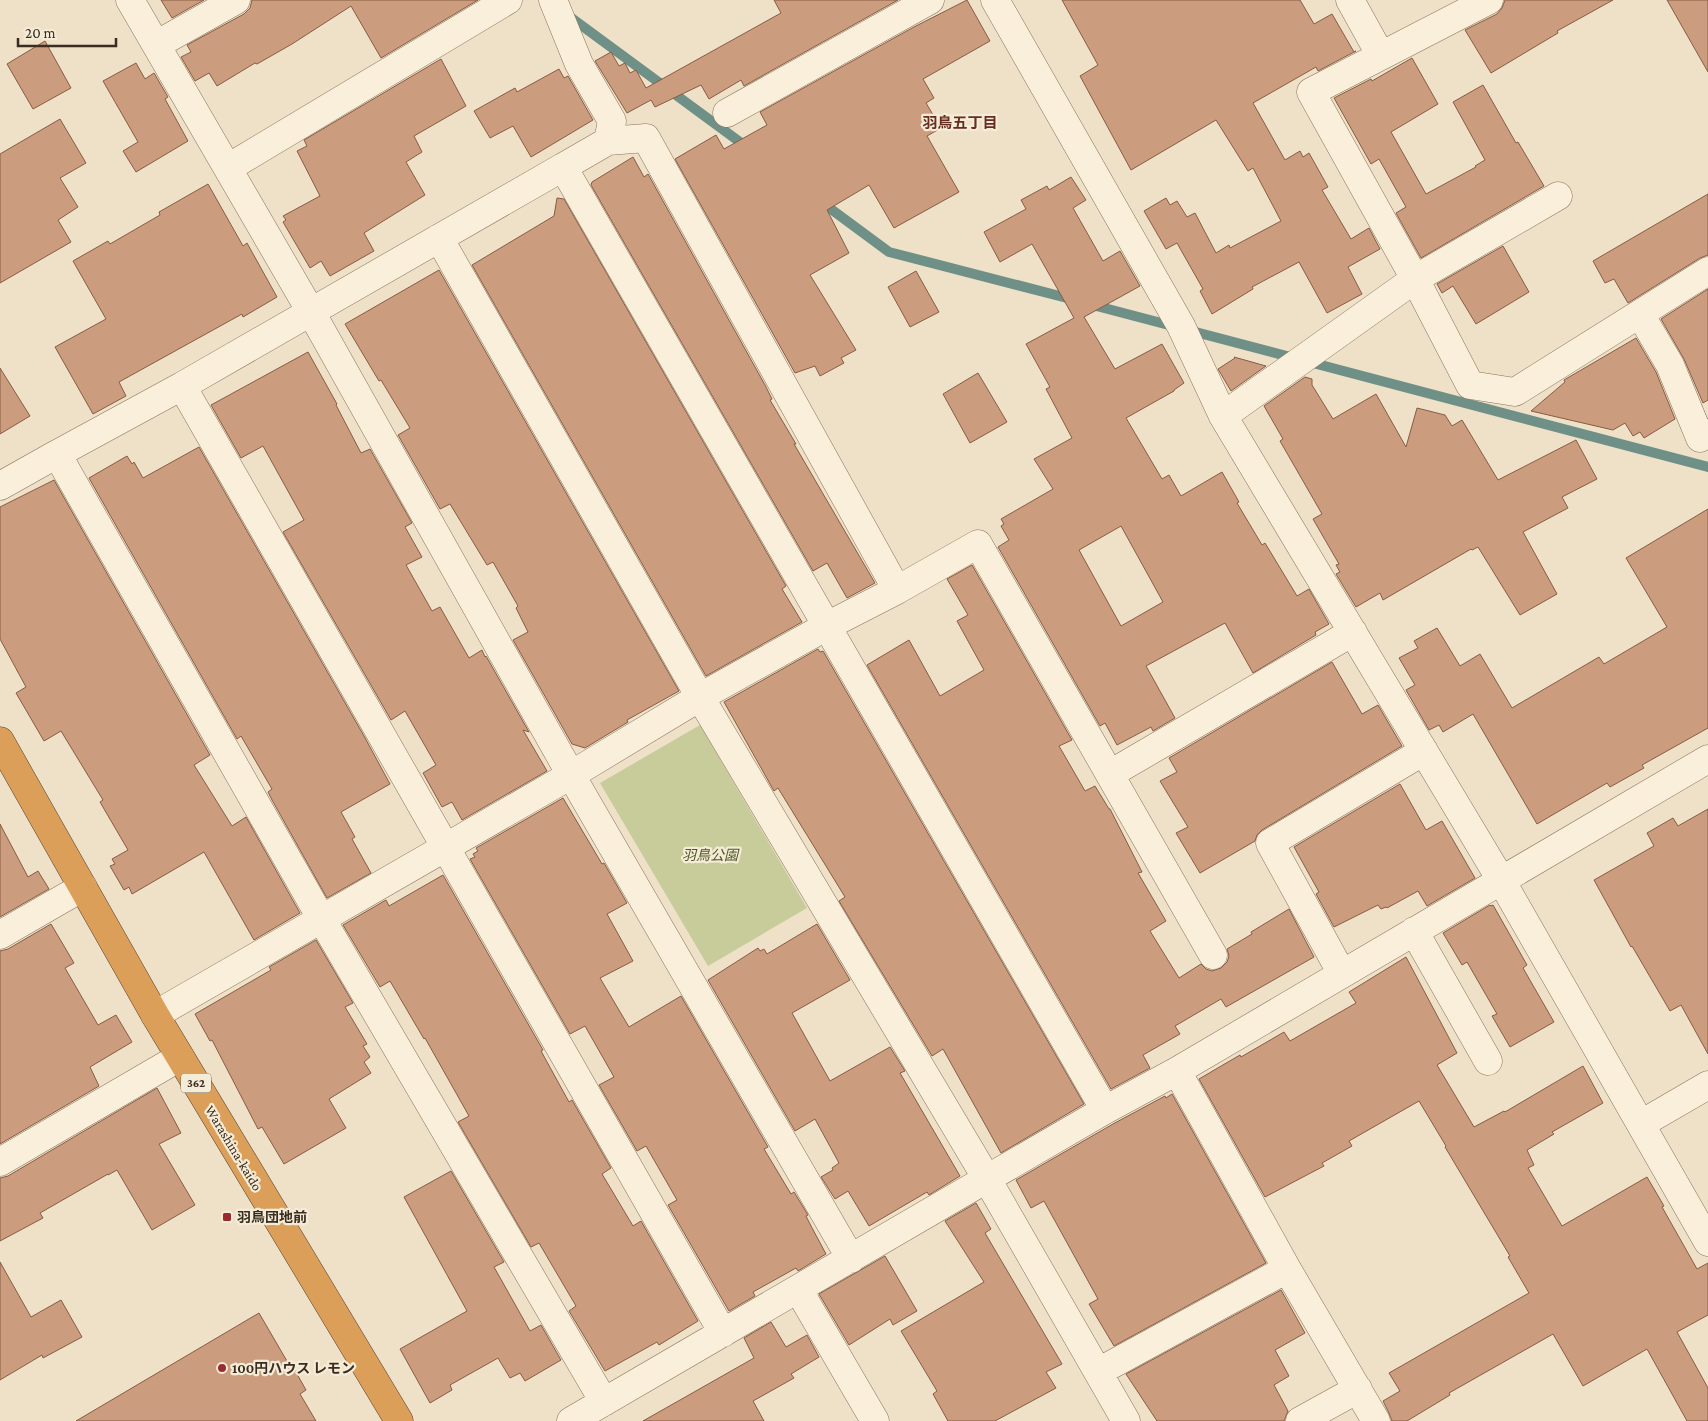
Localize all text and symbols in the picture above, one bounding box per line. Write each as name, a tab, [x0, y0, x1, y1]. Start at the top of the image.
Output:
scale bar	[18, 15, 115, 47]
text: 20 m	[25, 25, 56, 41]
district label: 羽鳥五丁目	[922, 114, 998, 131]
park label: 羽鳥公園	[682, 847, 740, 863]
road number: 362	[181, 1074, 211, 1092]
street label: Warashina-kaido	[202, 1102, 266, 1194]
place label: 羽鳥団地前	[237, 1209, 307, 1225]
marker: 羽鳥団地前	[221, 1211, 233, 1223]
place label: 100円ハウス レモン	[232, 1360, 355, 1376]
marker: 100円ハウス レモン	[216, 1362, 228, 1374]

